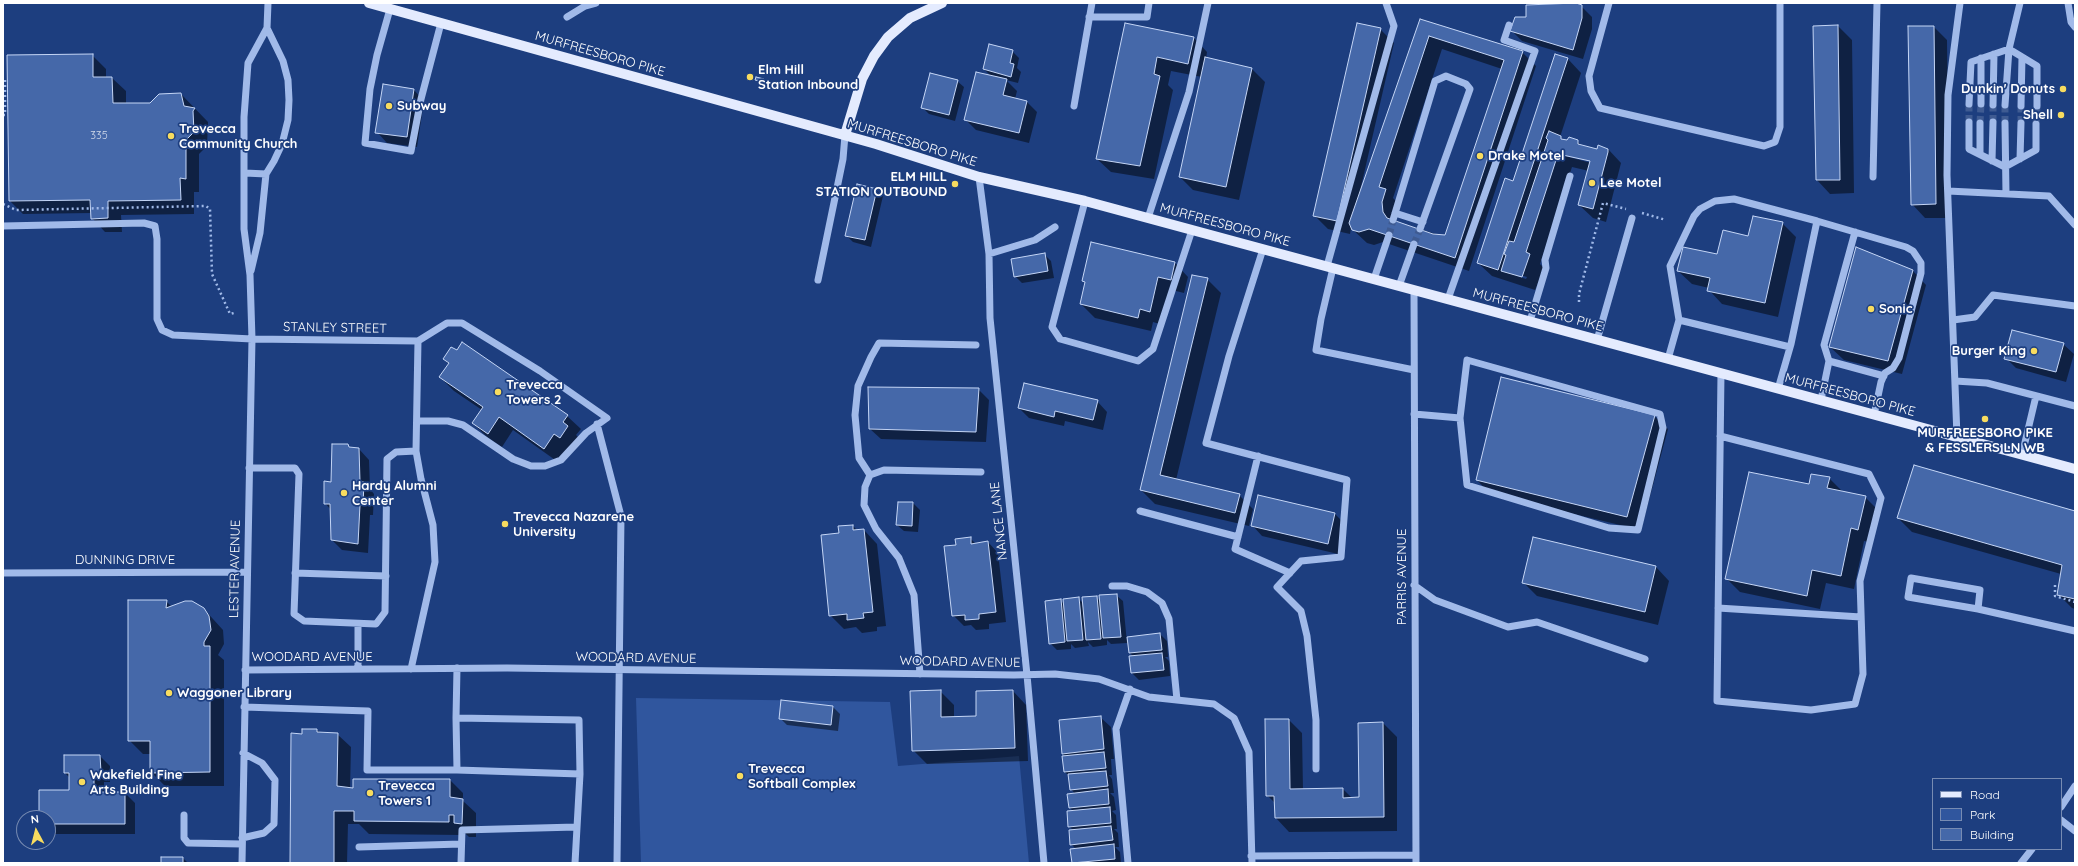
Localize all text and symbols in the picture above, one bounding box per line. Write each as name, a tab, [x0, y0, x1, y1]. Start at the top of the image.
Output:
street label: MURFREESBORO PIKE	[533, 28, 667, 80]
place label: Elm Hill Station Inbound	[758, 62, 858, 93]
marker: Elm Hill Station Inbound	[745, 72, 755, 82]
place label: Dunkin' Donuts	[1961, 81, 2055, 97]
marker: Dunkin' Donuts	[2058, 84, 2068, 94]
place label: Subway	[397, 98, 446, 114]
marker: Subway	[384, 101, 394, 111]
place label: Shell	[2023, 107, 2053, 123]
marker: Shell	[2056, 110, 2066, 120]
street label: MURFREESBORO PIKE	[845, 116, 979, 170]
place label: Trevecca Community Church	[179, 121, 297, 152]
house number: 335	[90, 129, 108, 143]
marker: Trevecca Community Church	[166, 131, 176, 141]
place label: Drake Motel	[1488, 148, 1565, 164]
marker: Drake Motel	[1475, 151, 1485, 161]
place label: ELM HILL STATION OUTBOUND	[816, 169, 947, 200]
place label: Lee Motel	[1600, 175, 1661, 191]
marker: Lee Motel	[1587, 178, 1597, 188]
marker: ELM HILL STATION OUTBOUND	[950, 179, 960, 189]
street label: MURFREESBORO PIKE	[1158, 200, 1292, 250]
street label: MURFREESBORO PIKE	[1471, 285, 1605, 335]
place label: Sonic	[1879, 301, 1912, 317]
marker: Sonic	[1866, 304, 1876, 314]
street label: STANLEY STREET	[283, 319, 387, 337]
place label: Burger King	[1952, 343, 2026, 359]
marker: Burger King	[2029, 346, 2039, 356]
street label: MURFREESBORO PIKE	[1783, 370, 1917, 420]
place label: Trevecca Towers 2	[506, 377, 563, 408]
marker: Trevecca Towers 2	[493, 387, 503, 397]
marker: MURFREESBORO PIKE & FESSLERS LN WB	[1980, 414, 1990, 424]
place label: MURFREESBORO PIKE & FESSLERS LN WB	[1917, 425, 2053, 456]
place label: Hardy Alumni Center	[352, 478, 436, 509]
street label: NANCE LANE	[987, 481, 1011, 561]
marker: Hardy Alumni Center	[339, 488, 349, 498]
place label: Trevecca Nazarene University	[513, 509, 634, 540]
marker: Trevecca Nazarene University	[500, 519, 510, 529]
street label: LESTER AVENUE	[226, 520, 244, 618]
street label: PARRIS AVENUE	[1394, 529, 1410, 625]
street label: DUNNING DRIVE	[75, 552, 175, 568]
street label: WOODARD AVENUE	[251, 649, 373, 665]
street label: WOODARD AVENUE	[575, 649, 697, 667]
street label: WOODARD AVENUE	[899, 653, 1021, 671]
place label: Waggoner Library	[177, 685, 292, 701]
marker: Waggoner Library	[164, 688, 174, 698]
place label: Trevecca Softball Complex	[748, 761, 856, 792]
place label: Wakefield Fine Arts Building	[90, 767, 182, 798]
marker: Trevecca Softball Complex	[735, 771, 745, 781]
marker: Wakefield Fine Arts Building	[77, 777, 87, 787]
place label: Trevecca Towers 1	[378, 778, 435, 809]
legend	[1932, 778, 2062, 850]
text: Road	[1970, 787, 2000, 802]
marker: Trevecca Towers 1	[365, 788, 375, 798]
text: Park	[1970, 807, 1995, 822]
north arrow	[16, 810, 56, 850]
text: N	[30, 812, 40, 827]
text: Building	[1970, 827, 2014, 842]

